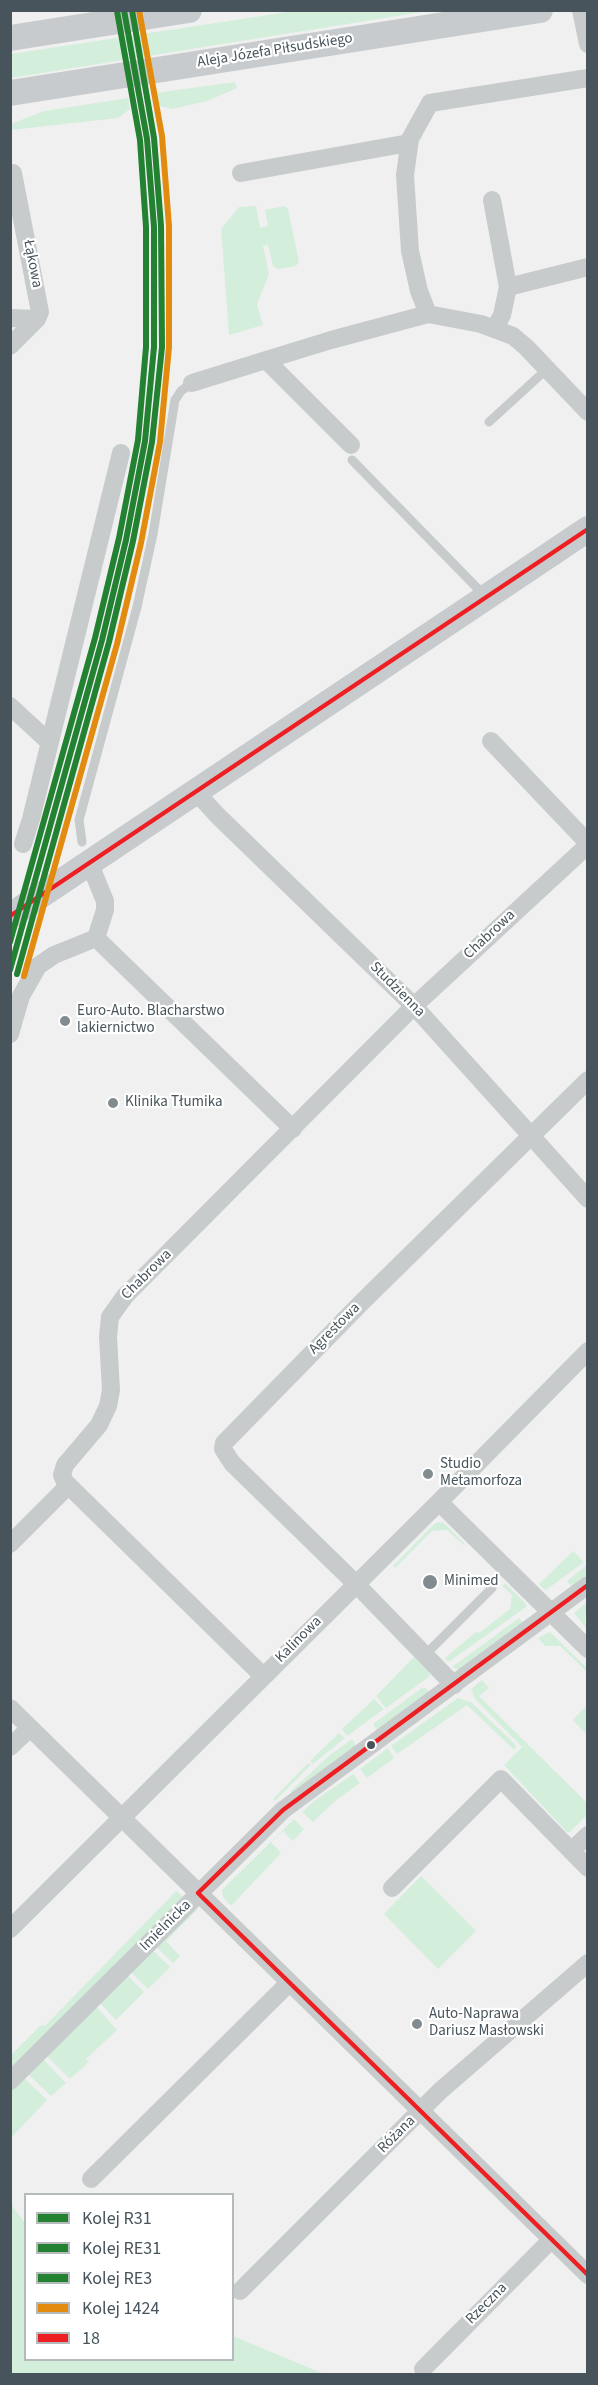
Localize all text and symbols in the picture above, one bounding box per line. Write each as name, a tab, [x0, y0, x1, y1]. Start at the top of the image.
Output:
street label: Aleja Józefa Piłsudskiego	[196, 30, 354, 72]
street label: Łąkowa	[19, 238, 45, 290]
street label: Chabrowa	[460, 907, 520, 963]
street label: Studzienna	[366, 959, 428, 1021]
place label: Euro-Auto. Blacharstwo lakiernictwo	[77, 1003, 225, 1038]
marker: Euro-Auto. Blacharstwo lakiernictwo	[58, 1014, 72, 1028]
place label: Klinika Tłumika	[125, 1094, 223, 1112]
marker: Klinika Tłumika	[106, 1096, 120, 1110]
street label: Chabrowa	[118, 1246, 176, 1304]
street label: Agrestowa	[306, 1300, 364, 1358]
place label: Studio Metamorfoza	[440, 1456, 522, 1491]
marker: Studio Metamorfoza	[421, 1467, 435, 1481]
marker: Minimed	[421, 1573, 439, 1591]
place label: Minimed	[444, 1573, 499, 1591]
street label: Kalinowa	[272, 1613, 326, 1667]
unlabelled marker	[365, 1739, 377, 1751]
street label: Imielnicka	[137, 1897, 195, 1955]
place label: Auto-Naprawa Dariusz Masłowski	[429, 2006, 544, 2041]
marker: Auto-Naprawa Dariusz Masłowski	[410, 2017, 424, 2031]
street label: Różana	[374, 2112, 420, 2158]
legend	[24, 2193, 234, 2361]
text: Kolej R31	[82, 2206, 152, 2231]
text: Kolej RE31	[82, 2236, 161, 2261]
text: Kolej RE3	[82, 2266, 152, 2291]
street label: Rzeczna	[463, 2280, 511, 2328]
text: Kolej 1424	[82, 2296, 159, 2321]
text: 18	[82, 2326, 100, 2351]

